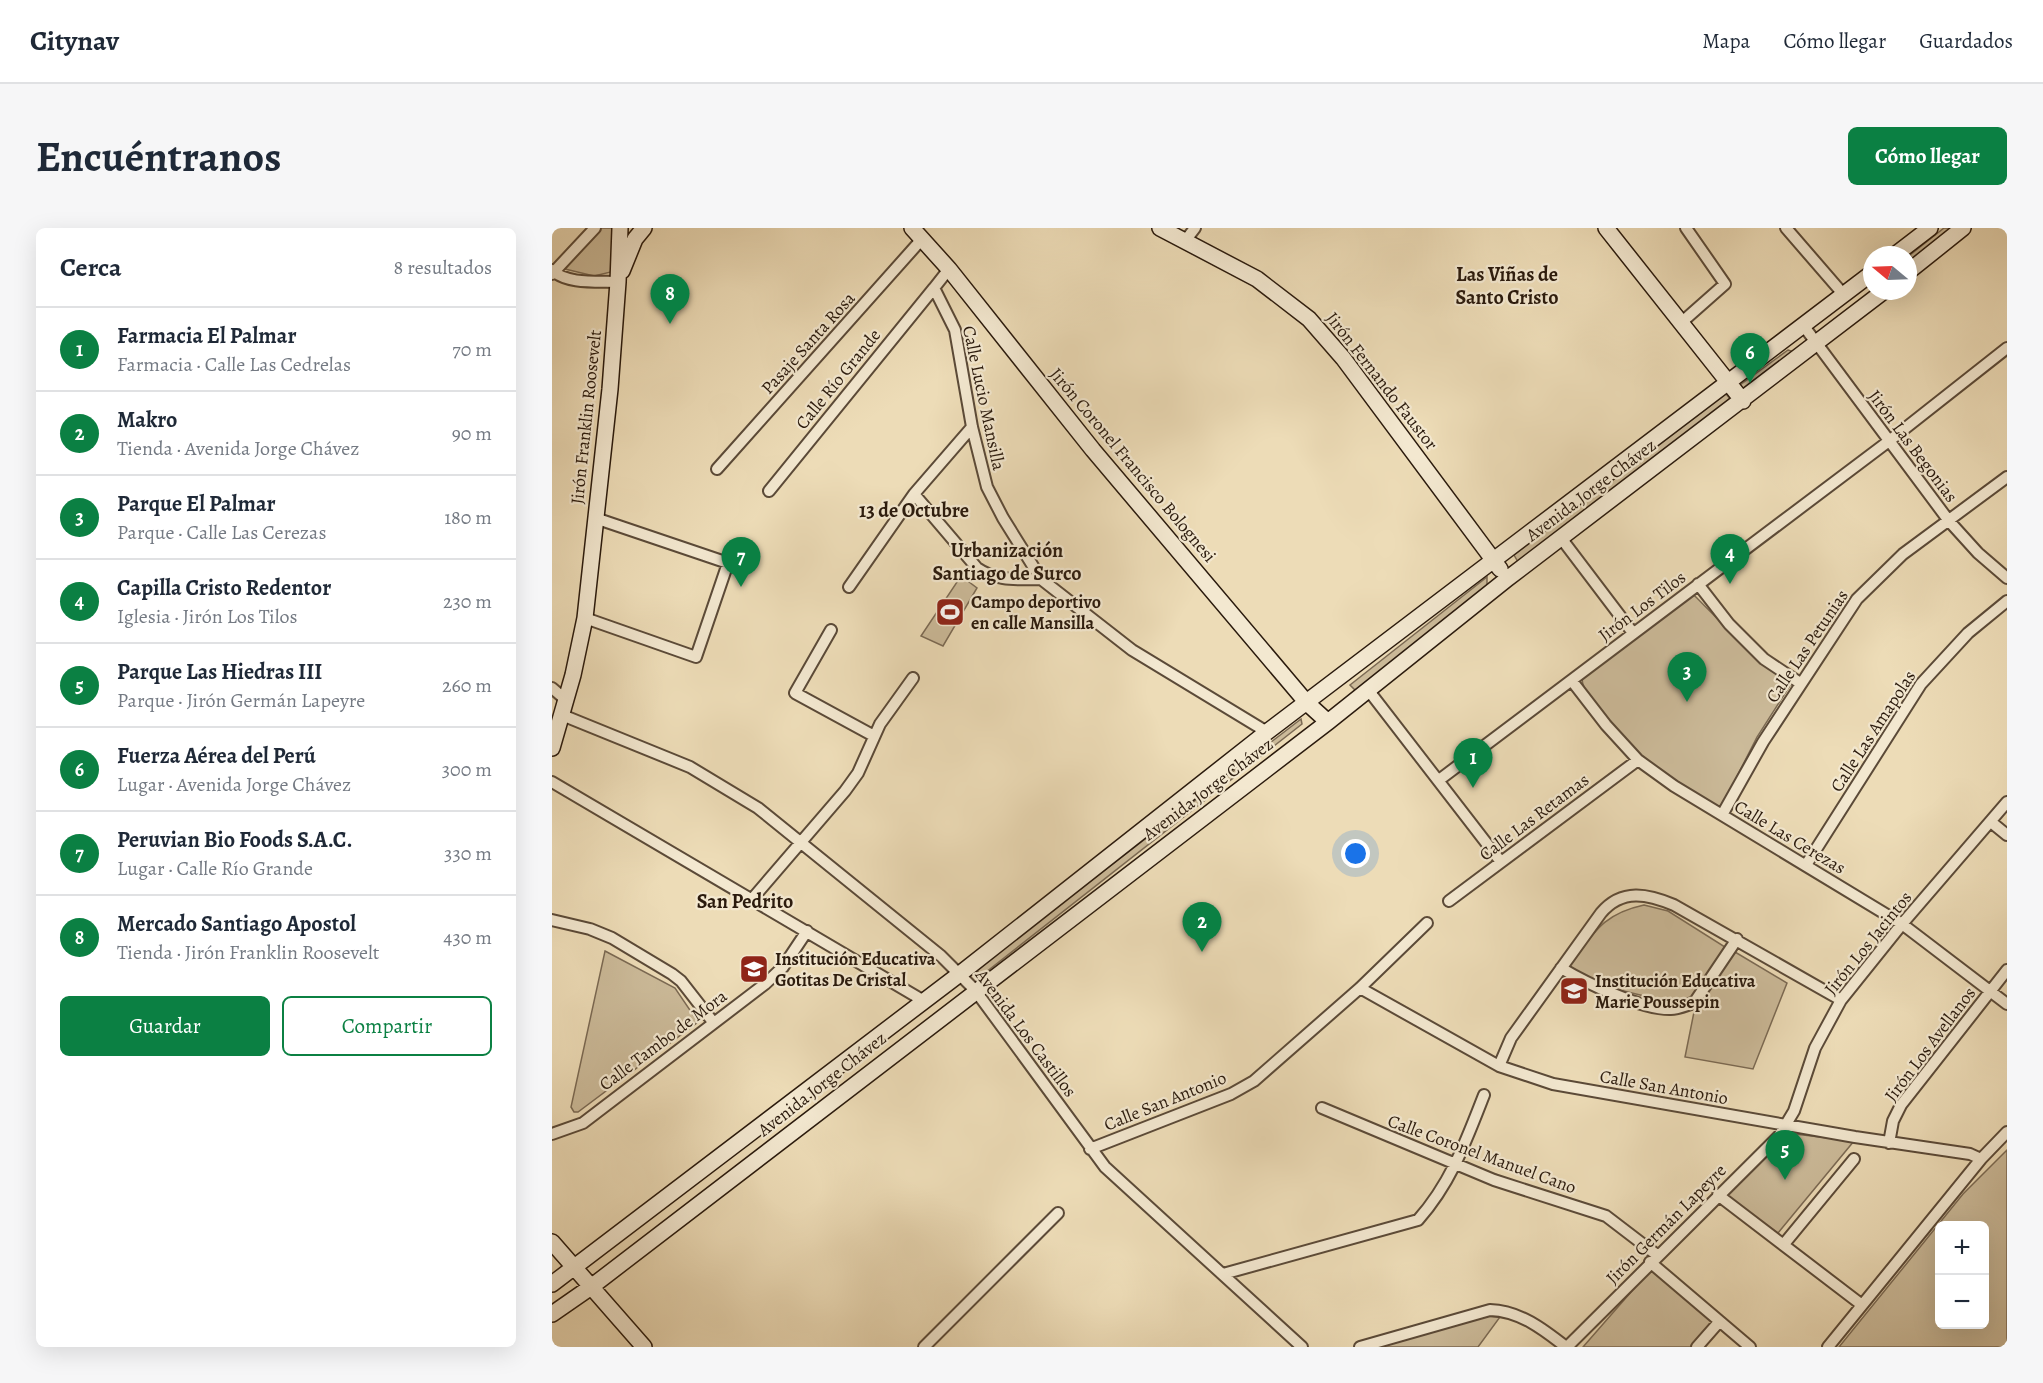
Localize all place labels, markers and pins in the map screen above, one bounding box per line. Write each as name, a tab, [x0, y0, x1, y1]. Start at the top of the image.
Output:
pin: 8	[650, 274, 690, 324]
pin: 6	[1730, 334, 1770, 383]
pin: 4	[1710, 534, 1750, 584]
pin: 7	[722, 538, 760, 587]
place label: Campo deportivo en calle Mansilla	[971, 590, 1101, 635]
sports icon: Campo deportivo en calle Mansilla	[934, 596, 966, 628]
pin: 3	[1668, 652, 1706, 702]
pin: 1	[1454, 738, 1492, 788]
pin: 2	[1182, 902, 1222, 952]
place label: Institución Educativa Gotitas De Cristal	[775, 947, 936, 992]
school or university icon: Institución Educativa Gotitas De Cristal	[738, 953, 770, 985]
place label: Institución Educativa Marie Poussepin	[1595, 969, 1756, 1014]
school or university icon: Institución Educativa Marie Poussepin	[1558, 975, 1590, 1007]
pin: 5	[1766, 1130, 1804, 1180]

